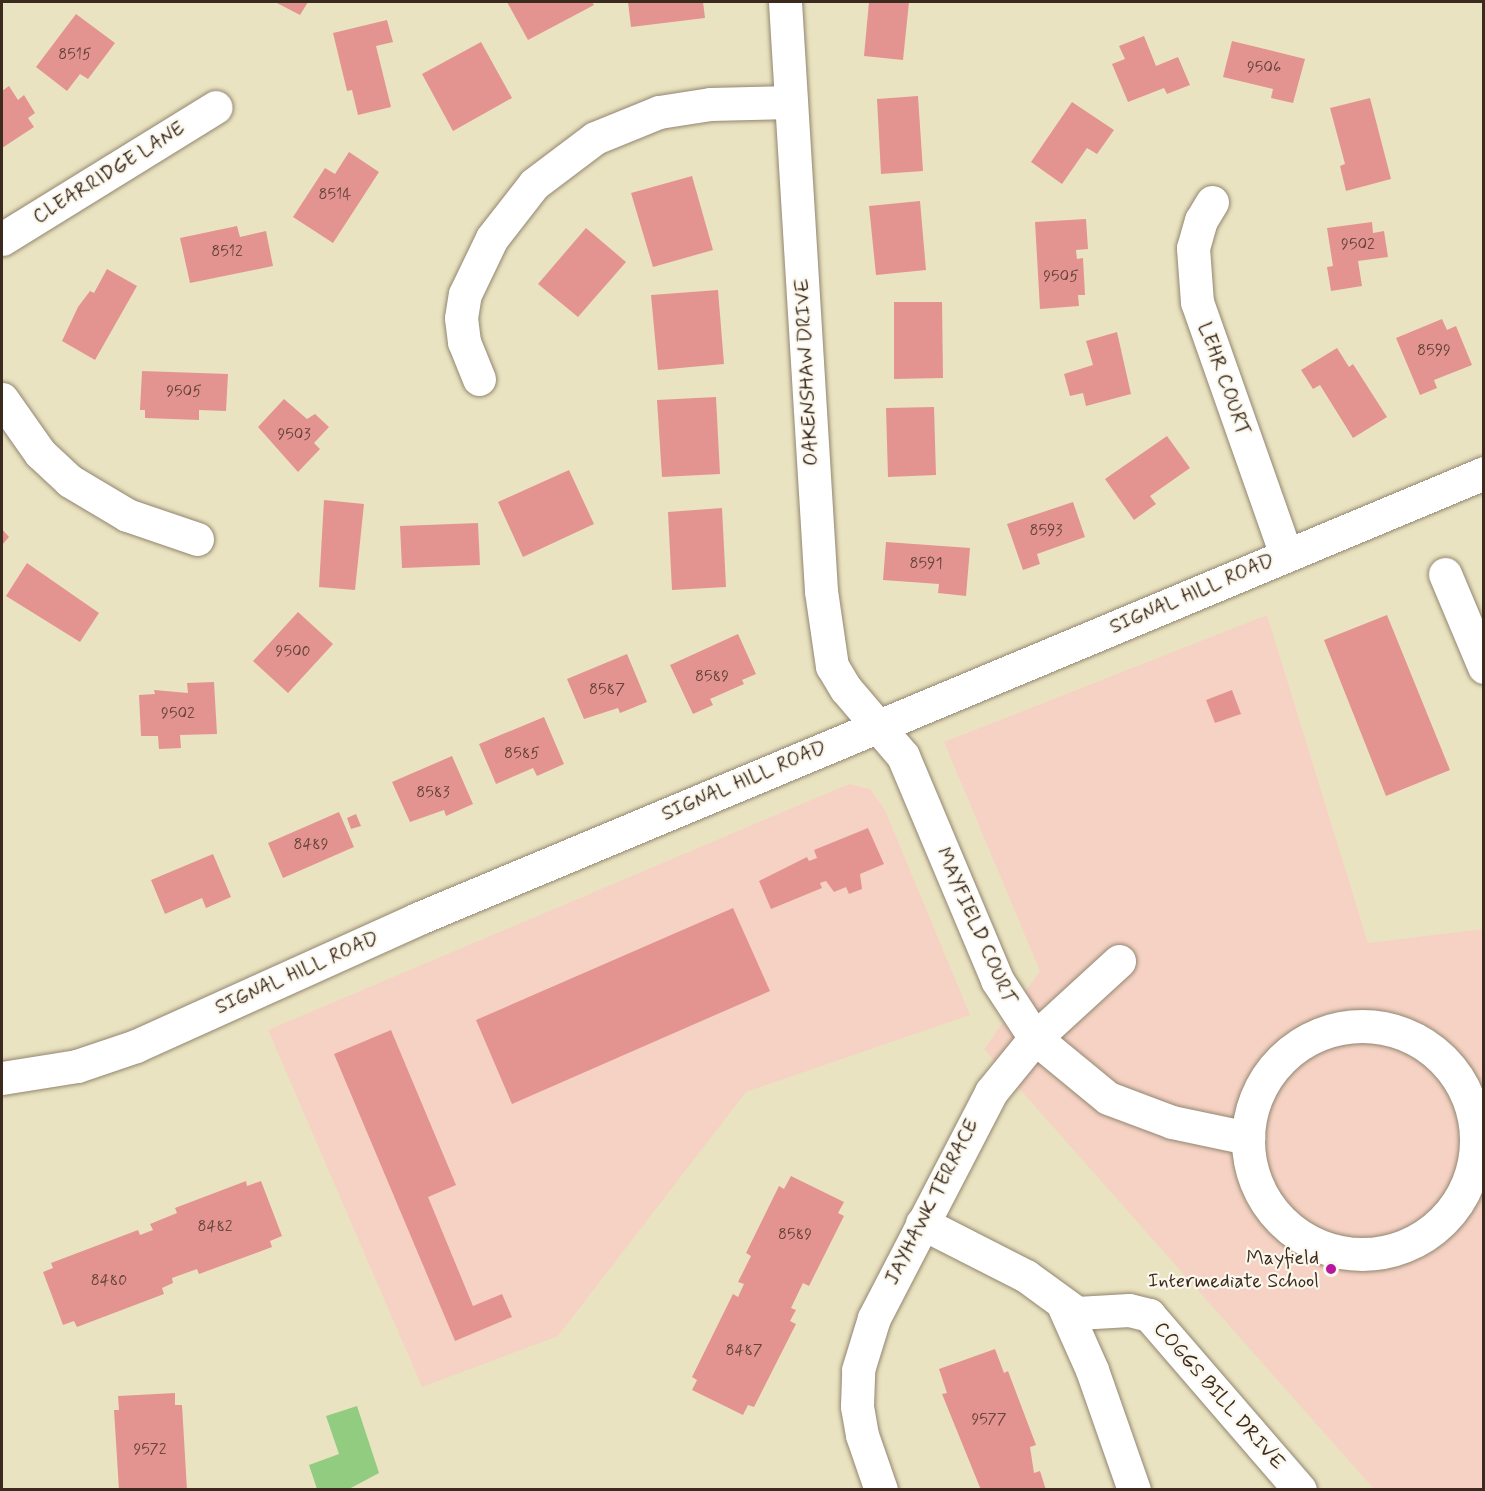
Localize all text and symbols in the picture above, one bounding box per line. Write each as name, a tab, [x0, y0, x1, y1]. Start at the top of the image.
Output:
house number: 8515	[58, 45, 92, 65]
house number: 9506	[1247, 58, 1281, 78]
street label: CLEARRIDGE LANE	[28, 116, 190, 230]
house number: 8514	[318, 185, 352, 205]
house number: 9502	[1341, 235, 1375, 255]
house number: 8512	[211, 242, 243, 262]
house number: 9505	[1043, 267, 1079, 287]
street label: OAKENSHAW DRIVE	[790, 277, 824, 467]
street label: LEHR COURT	[1192, 319, 1256, 439]
house number: 8599	[1417, 341, 1451, 361]
house number: 9505	[166, 382, 202, 402]
house number: 9503	[277, 425, 311, 445]
house number: 8593	[1029, 521, 1063, 541]
street label: SIGNAL HILL ROAD	[1105, 548, 1279, 640]
house number: 8591	[909, 554, 943, 574]
house number: 9500	[276, 642, 310, 662]
house number: 8589	[695, 667, 729, 687]
house number: 8587	[589, 680, 625, 700]
house number: 9502	[161, 704, 195, 724]
street label: SIGNAL HILL ROAD	[657, 735, 831, 827]
house number: 8585	[504, 744, 540, 764]
house number: 8583	[416, 783, 450, 803]
house number: 8489	[293, 835, 329, 855]
street label: MAYFIELD COURT	[931, 844, 1021, 1008]
street label: SIGNAL HILL ROAD	[210, 925, 384, 1021]
street label: JAYHAWK TERRACE	[880, 1115, 984, 1289]
house number: 8482	[197, 1217, 233, 1237]
house number: 8589	[778, 1225, 812, 1245]
place label: Mayfield Intermediate School	[1148, 1246, 1319, 1293]
marker: Mayfield Intermediate School	[1324, 1262, 1338, 1276]
house number: 8480	[91, 1271, 127, 1291]
street label: COGGS BILL DRIVE	[1149, 1318, 1289, 1474]
house number: 8487	[725, 1341, 763, 1361]
house number: 9577	[971, 1410, 1007, 1430]
house number: 9572	[133, 1440, 167, 1460]

